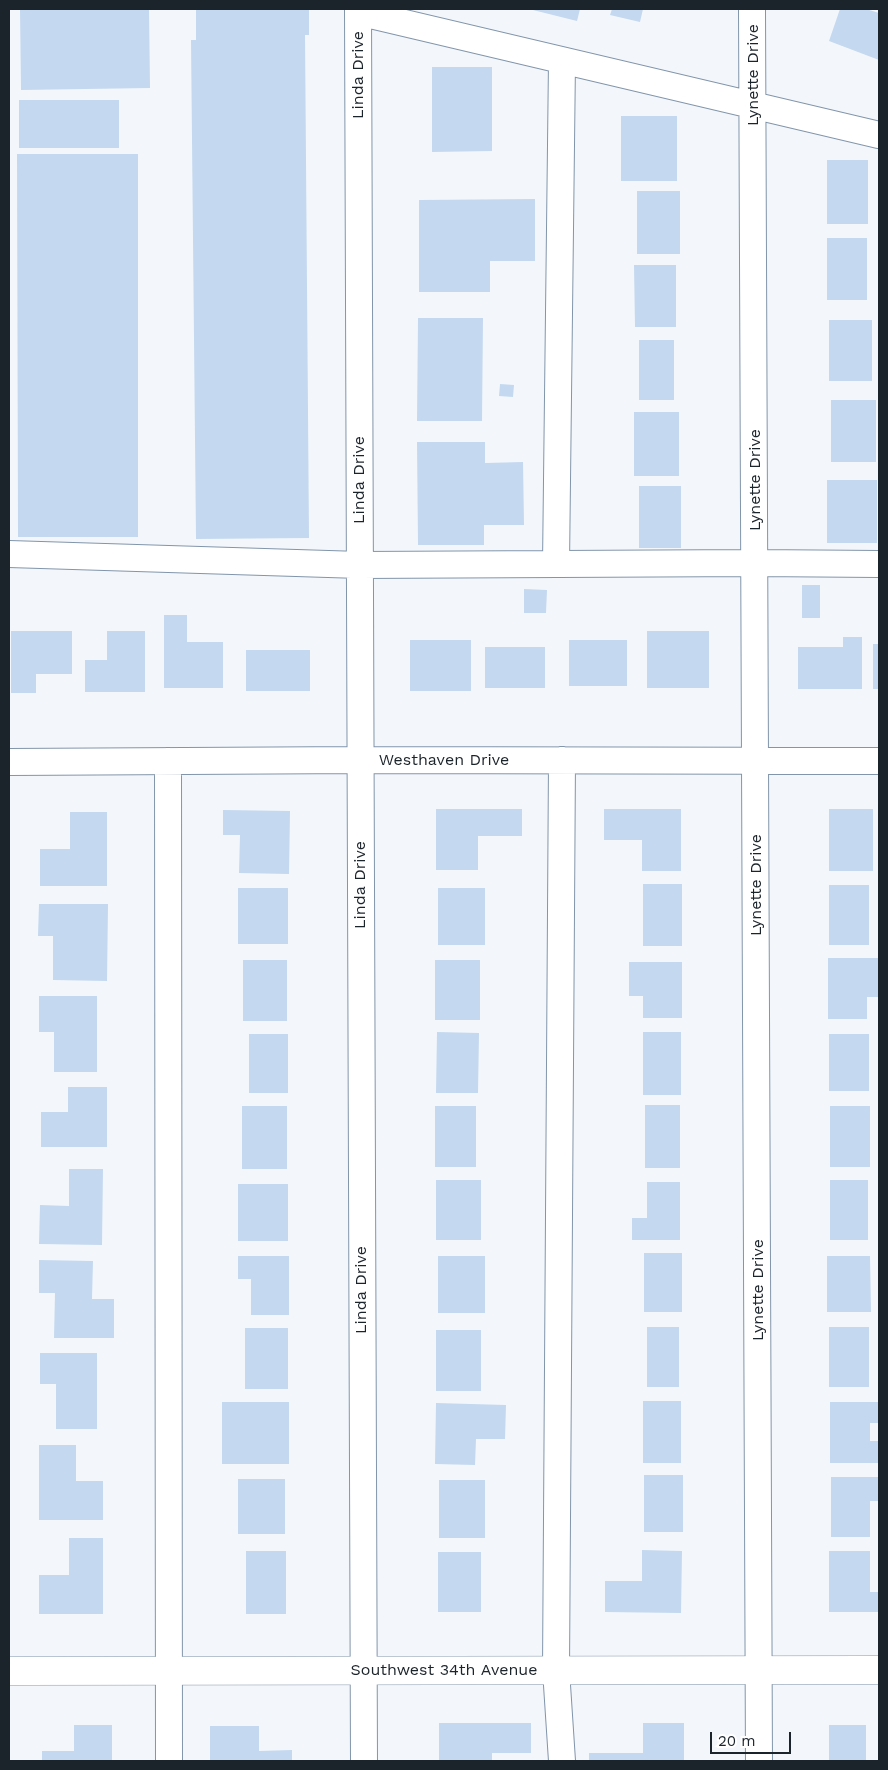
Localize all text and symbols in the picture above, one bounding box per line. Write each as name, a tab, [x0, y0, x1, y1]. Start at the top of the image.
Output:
street label: Lynette Drive	[743, 24, 763, 126]
street label: Linda Drive	[348, 31, 368, 119]
street label: Lynette Drive	[745, 429, 765, 531]
street label: Linda Drive	[349, 436, 369, 524]
street label: Westhaven Drive	[379, 750, 509, 770]
street label: Lynette Drive	[746, 834, 766, 936]
street label: Linda Drive	[350, 841, 370, 929]
street label: Lynette Drive	[748, 1239, 768, 1341]
street label: Linda Drive	[351, 1246, 371, 1334]
street label: Southwest 34th Avenue	[351, 1660, 537, 1680]
scale bar	[713, 1722, 794, 1754]
text: 20 m	[718, 1732, 756, 1750]

